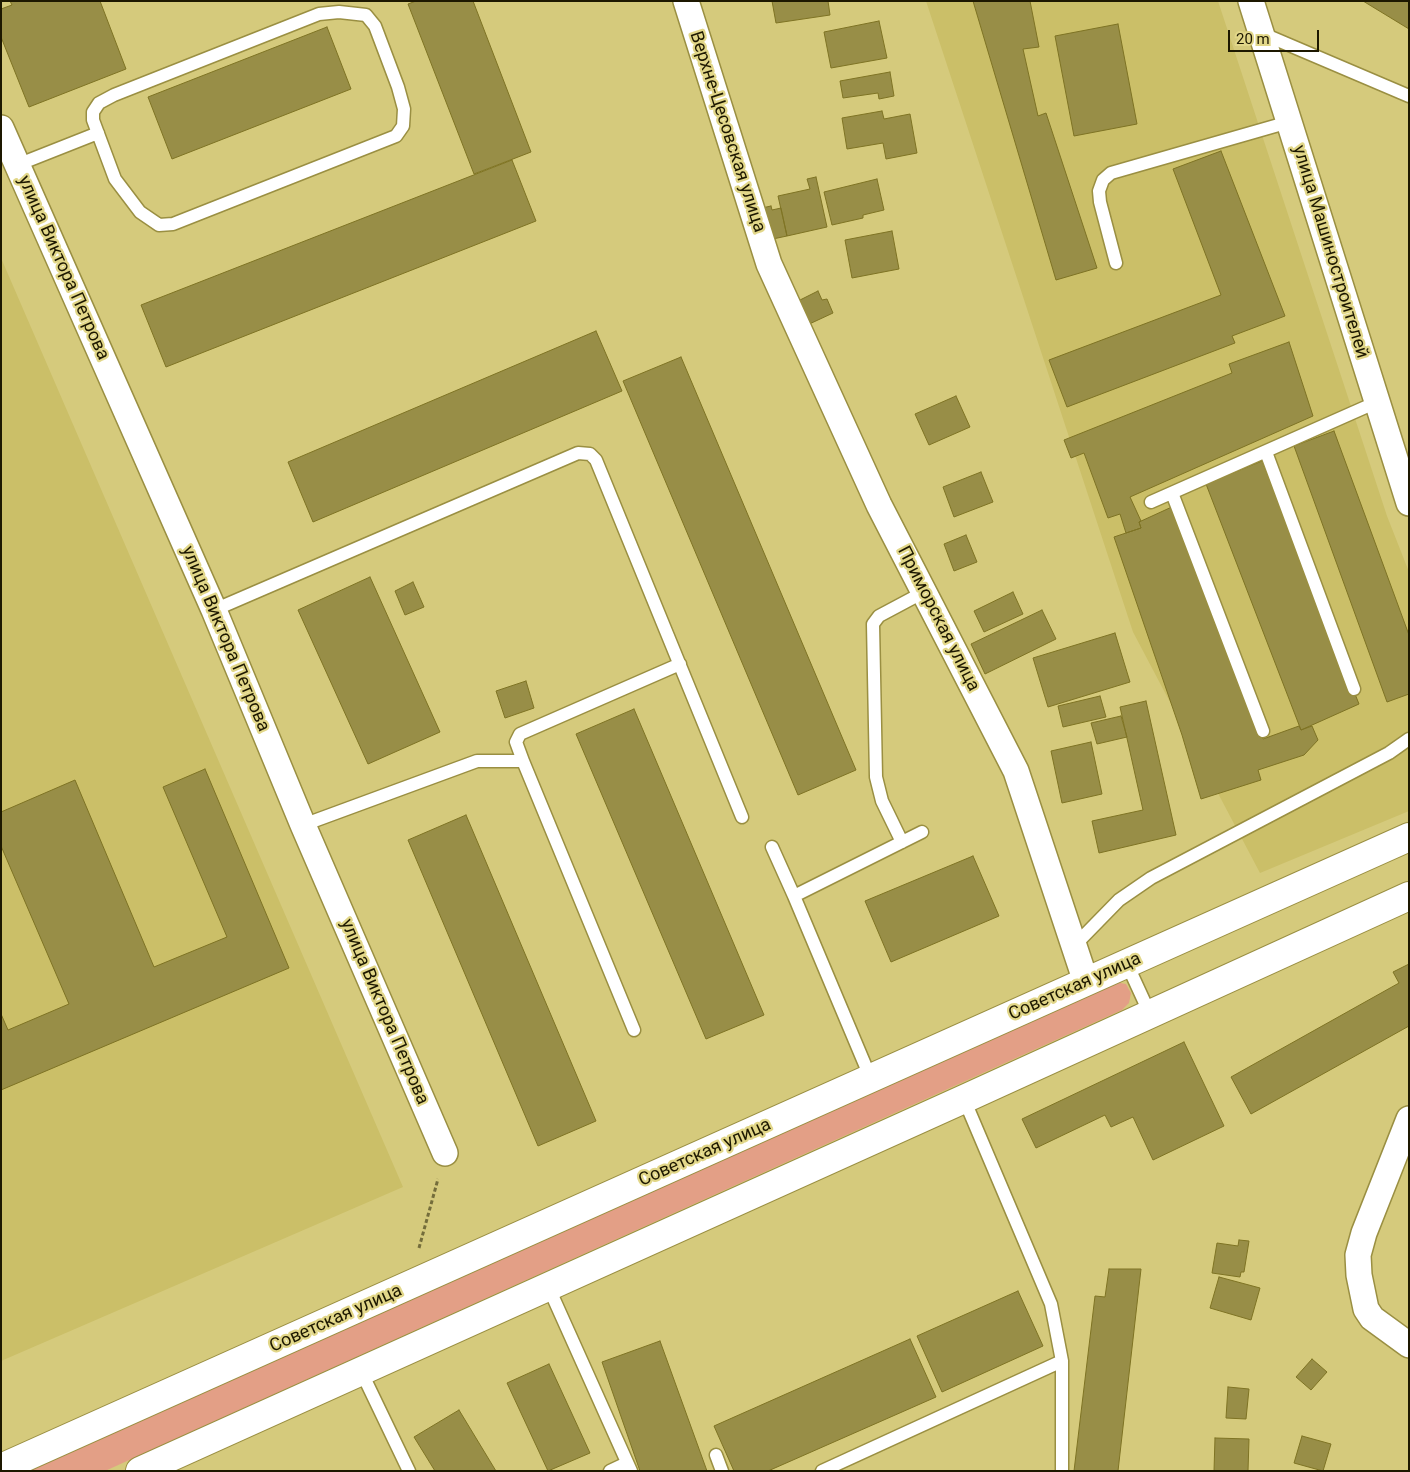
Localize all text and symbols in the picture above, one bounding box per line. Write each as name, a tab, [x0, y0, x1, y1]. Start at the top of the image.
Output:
scale bar	[1230, 20, 1321, 52]
street label: Верхне-Цесовская улица	[684, 29, 770, 235]
text: 20 m	[1236, 30, 1270, 48]
street label: улица Машиностроителей	[1287, 143, 1373, 361]
street label: улица Виктора Петрова	[13, 172, 113, 364]
street label: улица Виктора Петрова	[176, 543, 274, 735]
street label: Приморская улица	[892, 543, 984, 695]
street label: улица Виктора Петрова	[335, 916, 433, 1108]
street label: Советская улица	[1006, 948, 1144, 1026]
street label: Советская улица	[636, 1114, 774, 1192]
street label: Советская улица	[267, 1280, 405, 1358]

